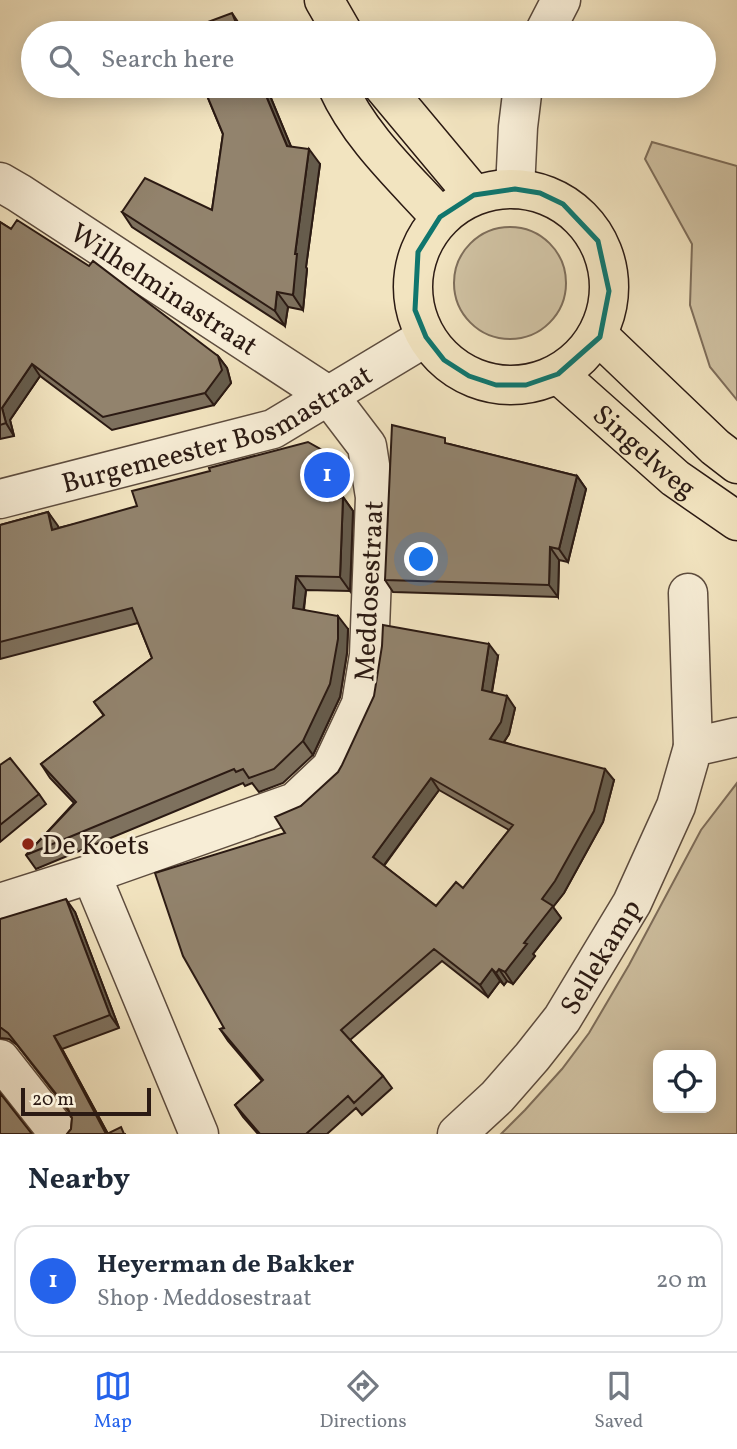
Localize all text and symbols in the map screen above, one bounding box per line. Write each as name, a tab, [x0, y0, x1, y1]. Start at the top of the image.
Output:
search box	[21, 21, 716, 98]
icon: search	[45, 41, 83, 79]
text: Search here	[101, 42, 234, 78]
street label: Wilhelminastraat	[62, 215, 265, 366]
street label: Burgemeester Bosmastraat	[58, 357, 380, 504]
street label: Singelweg	[583, 397, 703, 509]
pin: 1	[304, 449, 350, 501]
street label: Meddosestraat	[346, 500, 395, 683]
your location	[404, 542, 438, 576]
place label: De Koets	[42, 827, 149, 866]
marker: De Koets	[20, 836, 36, 852]
street label: Sellekamp	[552, 893, 652, 1023]
map controls	[653, 1050, 716, 1113]
button: locate	[653, 1050, 716, 1113]
scale bar	[21, 1085, 150, 1117]
text: 20 m	[32, 1087, 74, 1113]
text: Nearby	[28, 1159, 130, 1201]
text: Heyerman de Bakker	[97, 1247, 354, 1283]
text: 1	[48, 1265, 58, 1297]
text: 20 m	[656, 1265, 707, 1297]
text: Shop · Meddosestraat	[97, 1283, 312, 1315]
tab: Map	[94, 1367, 132, 1435]
tab: Directions	[320, 1367, 407, 1435]
tab: Saved	[594, 1367, 643, 1435]

